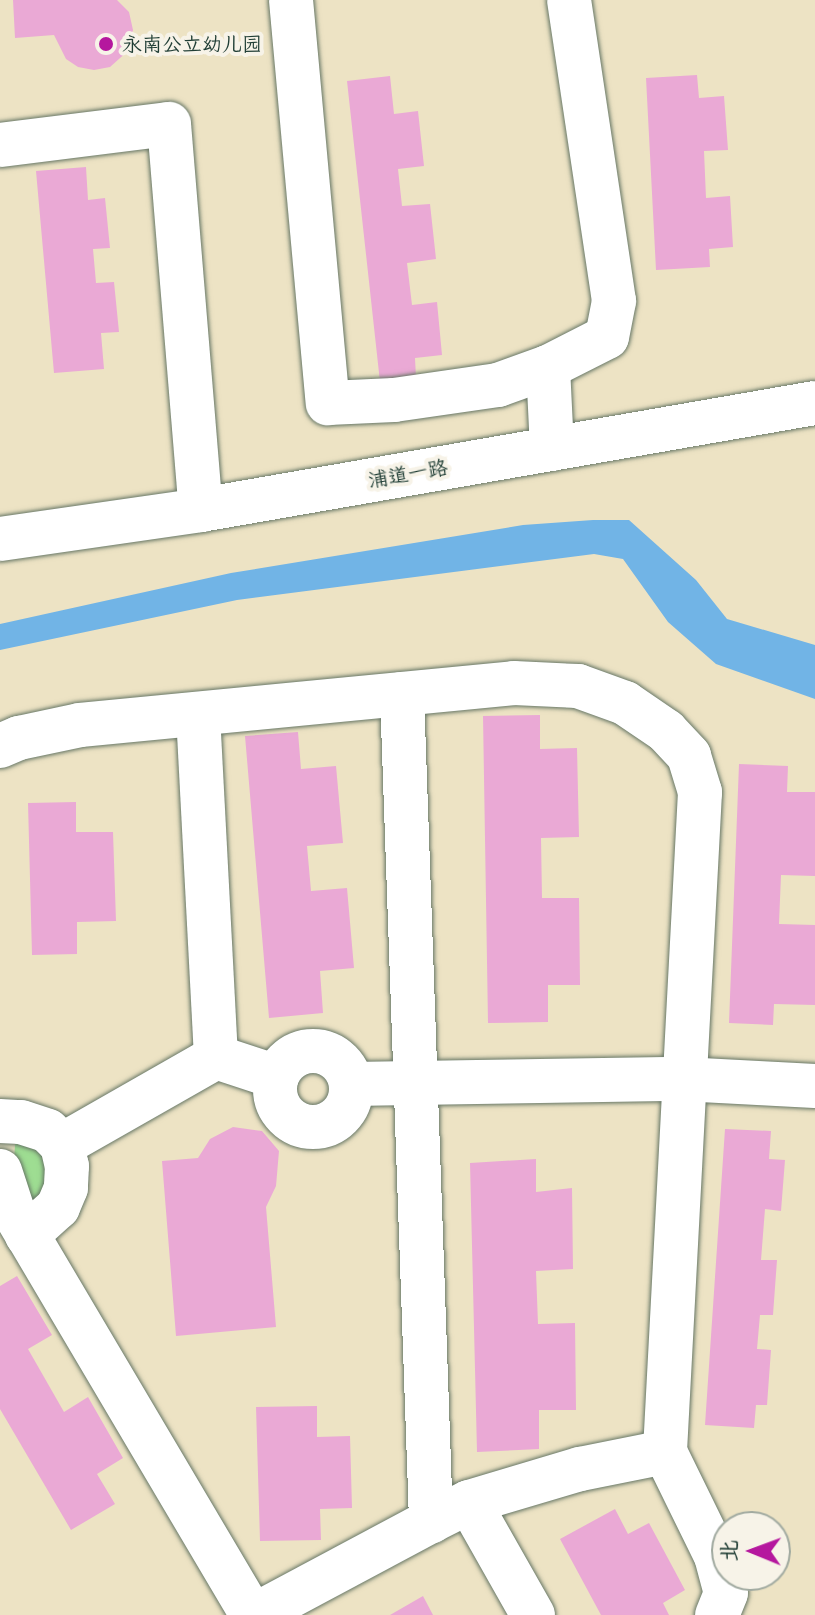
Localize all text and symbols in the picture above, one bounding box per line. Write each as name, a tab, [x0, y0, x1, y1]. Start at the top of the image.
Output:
place label: 永南公立幼儿园	[122, 32, 262, 56]
marker: 永南公立幼儿园	[97, 35, 115, 53]
street label: 浦道一路	[367, 455, 449, 493]
north arrow	[711, 1511, 791, 1591]
text: 北	[714, 1539, 743, 1562]

